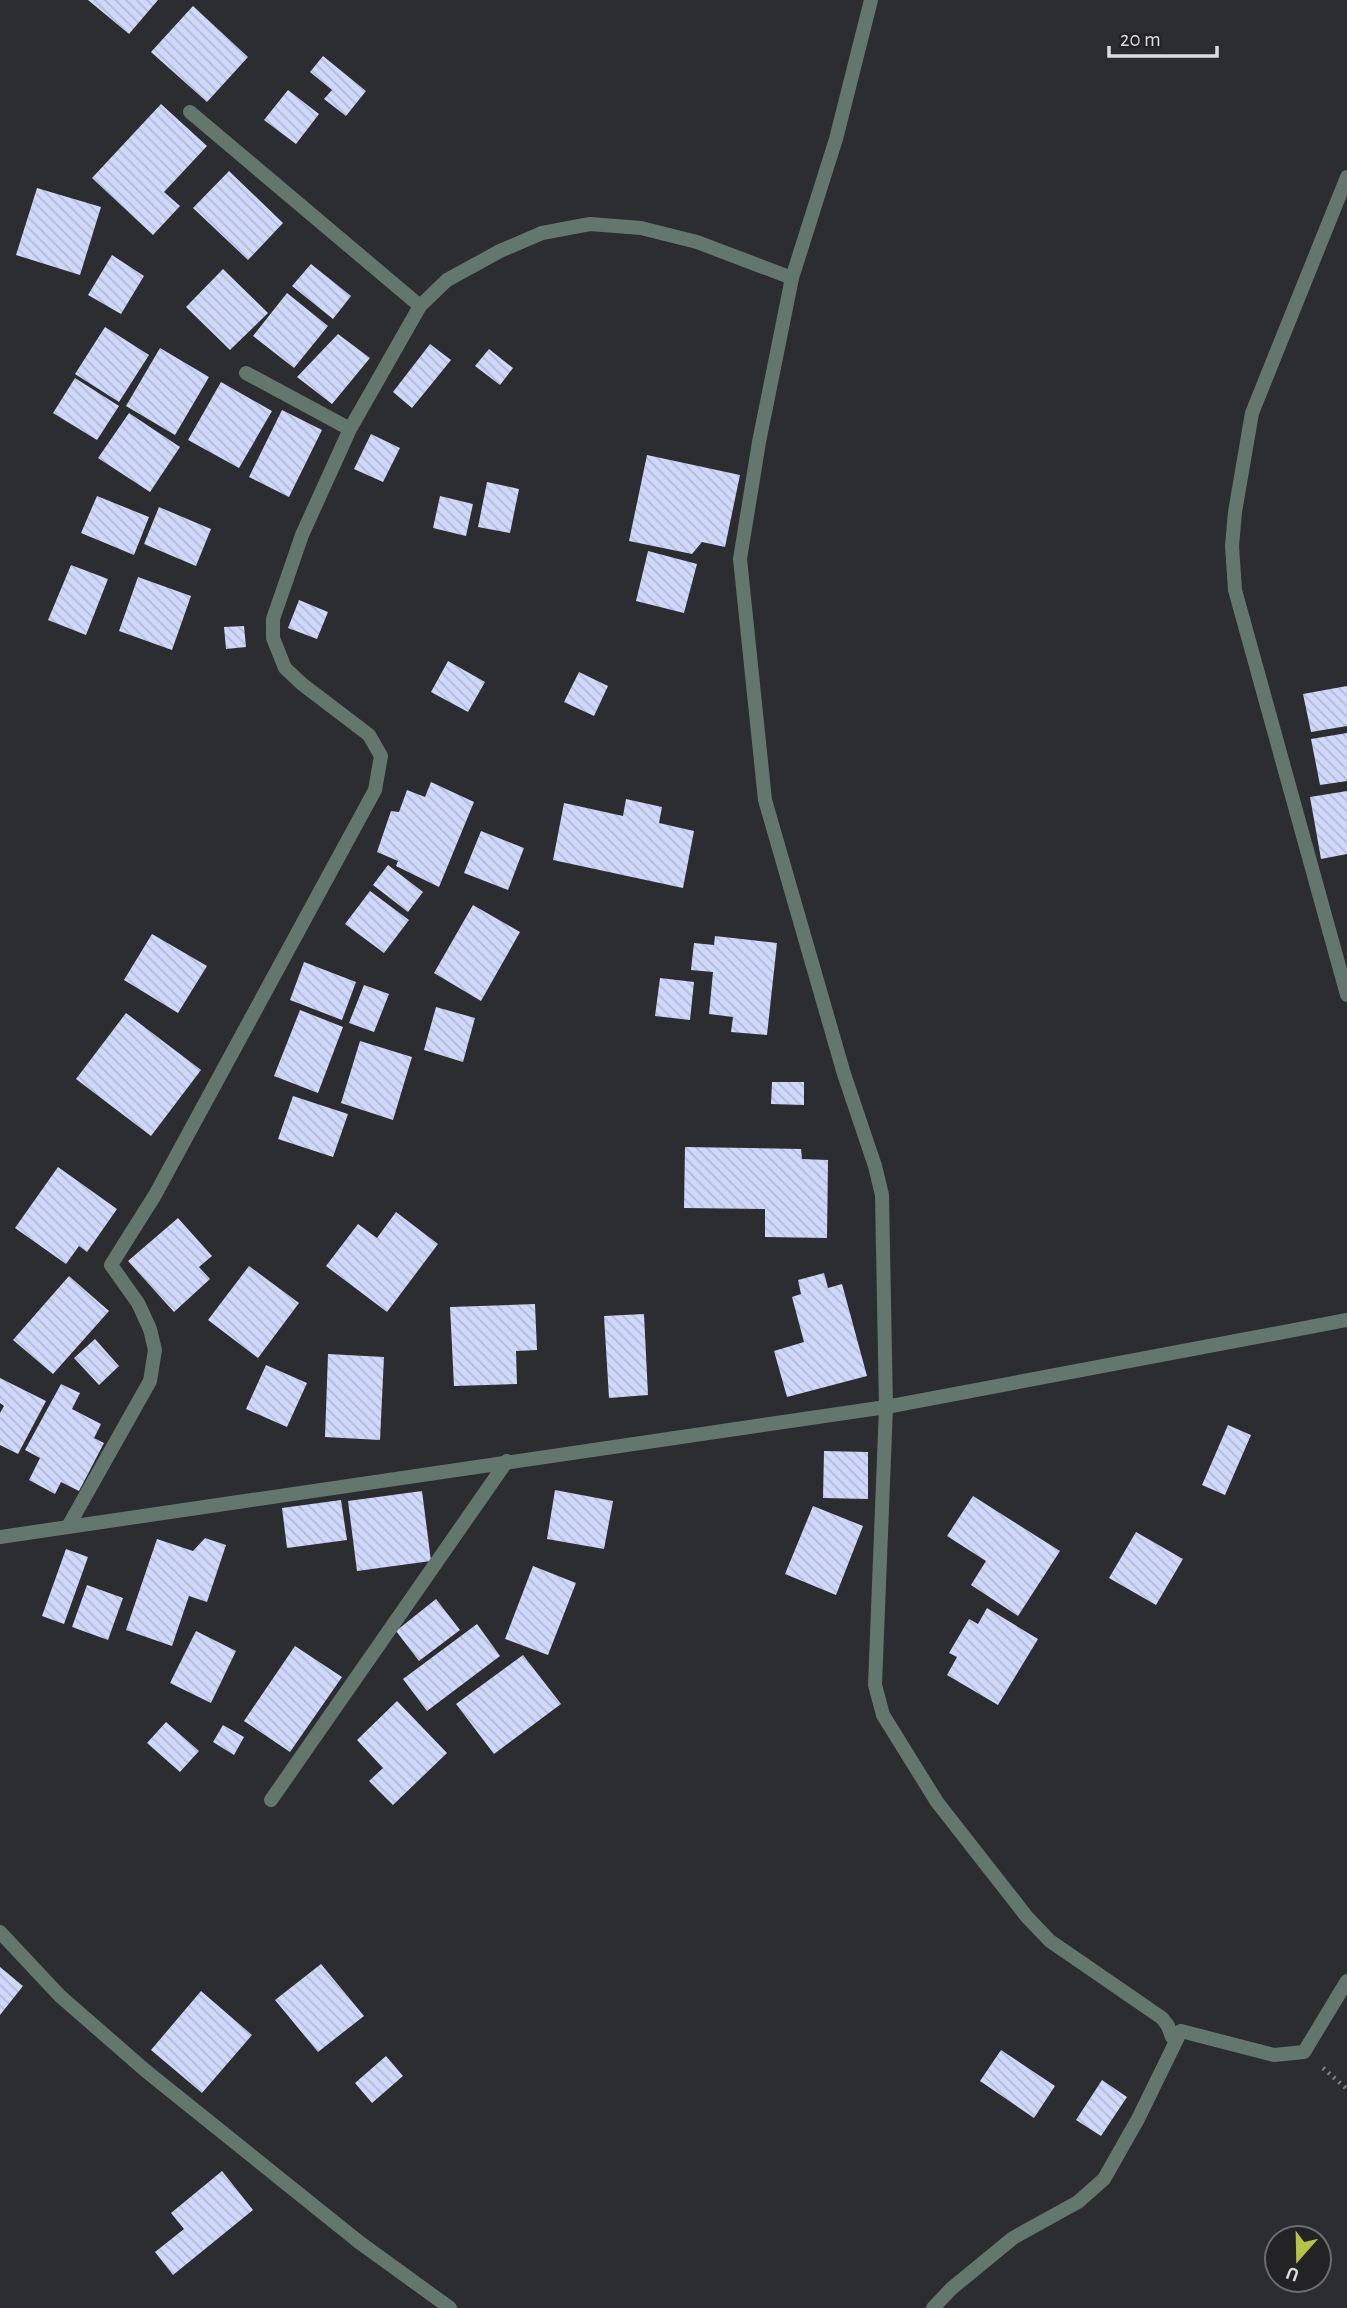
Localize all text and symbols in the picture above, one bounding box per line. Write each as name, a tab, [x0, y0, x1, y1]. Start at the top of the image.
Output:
scale bar	[1109, 14, 1218, 58]
text: 20 m	[1120, 29, 1161, 50]
north arrow	[1263, 2224, 1333, 2294]
text: U	[1284, 2263, 1302, 2285]

